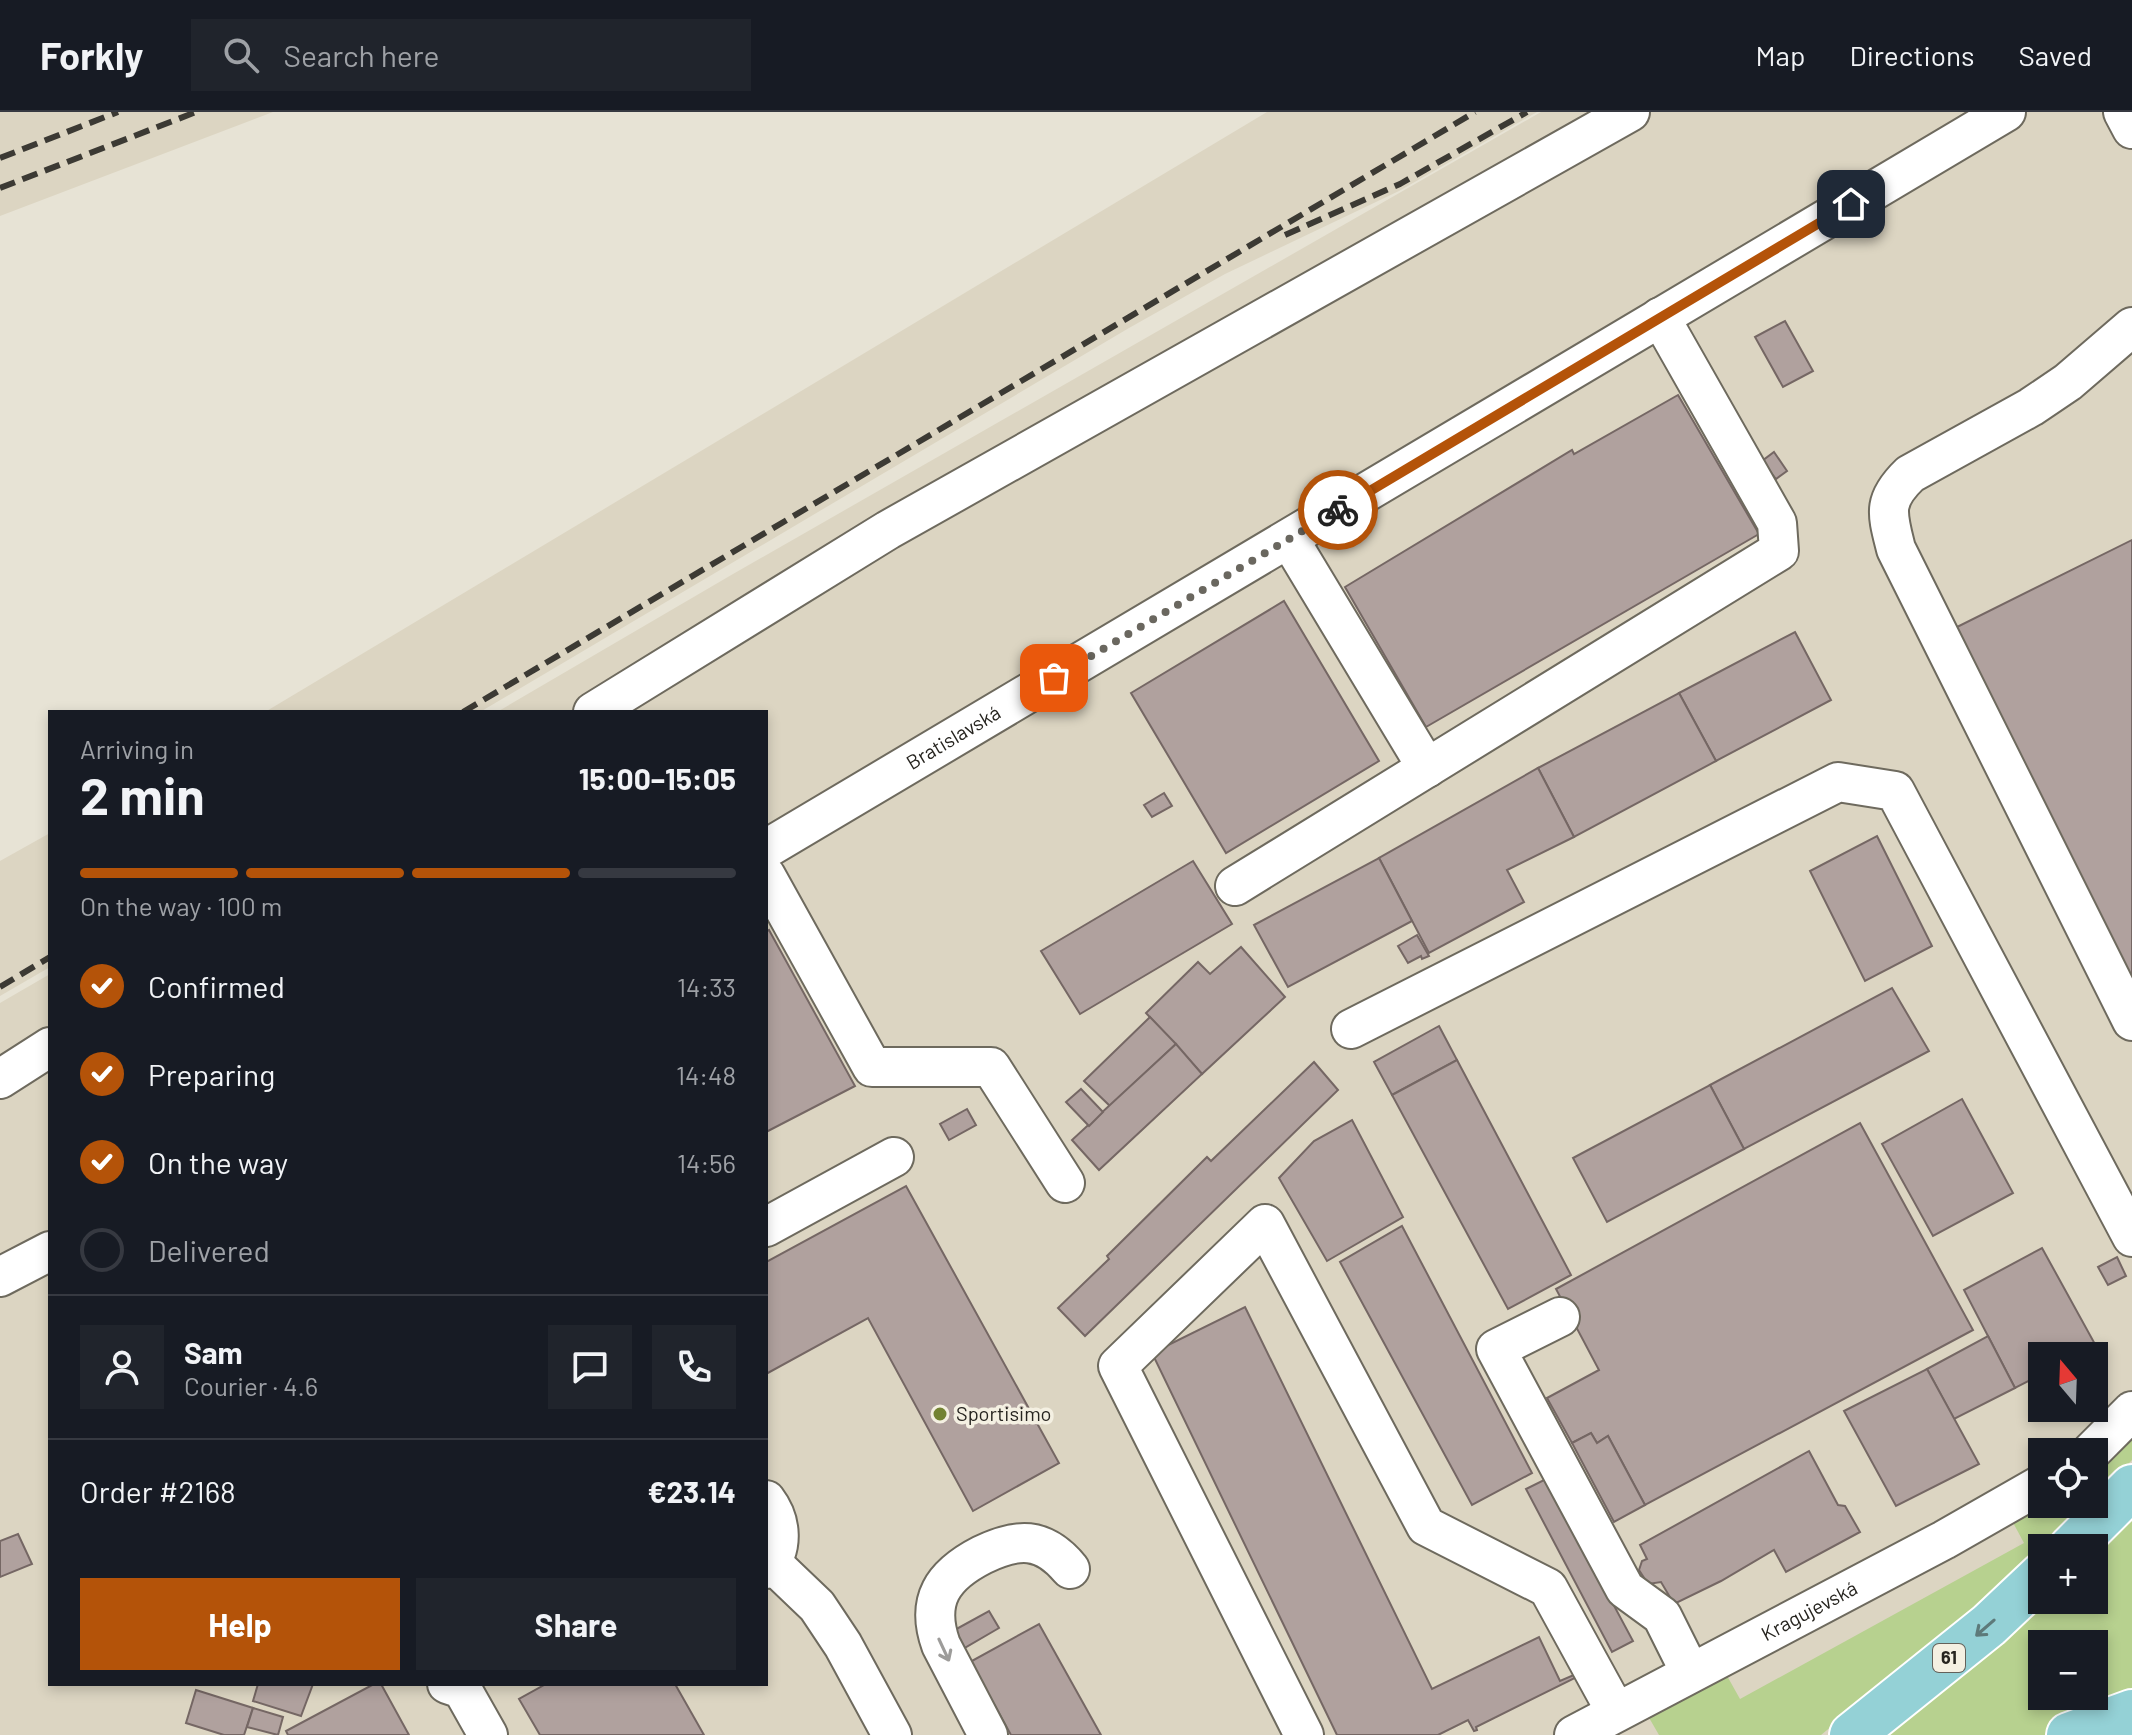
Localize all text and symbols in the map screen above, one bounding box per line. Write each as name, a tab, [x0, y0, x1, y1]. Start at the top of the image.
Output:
search box	[191, 19, 751, 91]
text: Forkly	[40, 32, 143, 78]
icon: search	[219, 33, 263, 77]
text: Search here	[283, 37, 439, 73]
text: Map	[1756, 38, 1805, 72]
text: Directions	[1849, 38, 1975, 72]
text: Saved	[2019, 38, 2092, 72]
pin	[1817, 170, 1885, 238]
icon: home	[1829, 182, 1873, 226]
courier	[1298, 470, 1378, 550]
icon: bike	[1316, 488, 1360, 532]
pin	[1020, 644, 1088, 712]
icon: bag	[1032, 656, 1076, 700]
street label: Bratislavská	[902, 700, 1004, 774]
text: Arriving in	[80, 733, 194, 764]
text: 15:00–15:05	[579, 760, 736, 796]
text: 2 min	[80, 763, 205, 825]
text: On the way · 100 m	[80, 890, 282, 921]
icon: check	[80, 964, 124, 1008]
text: Confirmed	[148, 968, 285, 1004]
text: 14:33	[677, 971, 736, 1002]
icon: check	[80, 1052, 124, 1096]
text: Preparing	[148, 1056, 275, 1092]
text: 14:48	[676, 1059, 736, 1090]
icon: check	[80, 1140, 124, 1184]
text: On the way	[148, 1144, 288, 1180]
text: 14:56	[677, 1147, 736, 1178]
text: Delivered	[148, 1232, 270, 1268]
button: person	[80, 1325, 164, 1409]
button: chat	[548, 1325, 632, 1409]
button: phone	[652, 1325, 736, 1409]
text: Sam	[184, 1334, 243, 1370]
north arrow	[2028, 1342, 2108, 1422]
map controls	[2028, 1342, 2108, 1710]
text: Courier · 4.6	[184, 1370, 318, 1401]
place label: Sportisimo	[956, 1401, 1051, 1425]
marker: Sportisimo	[931, 1405, 949, 1423]
button: locate	[2028, 1438, 2108, 1518]
text: Order #2168	[80, 1473, 236, 1509]
text: €23.14	[648, 1473, 736, 1509]
button: +	[2028, 1534, 2108, 1614]
street label: Kragujevská	[1757, 1575, 1861, 1645]
button: Help	[80, 1578, 400, 1670]
button: Share	[416, 1578, 736, 1670]
one-way arrow	[1975, 1619, 1995, 1637]
button: −	[2028, 1630, 2108, 1710]
one-way arrow	[937, 1638, 952, 1662]
road number: 61	[1933, 1644, 1965, 1672]

